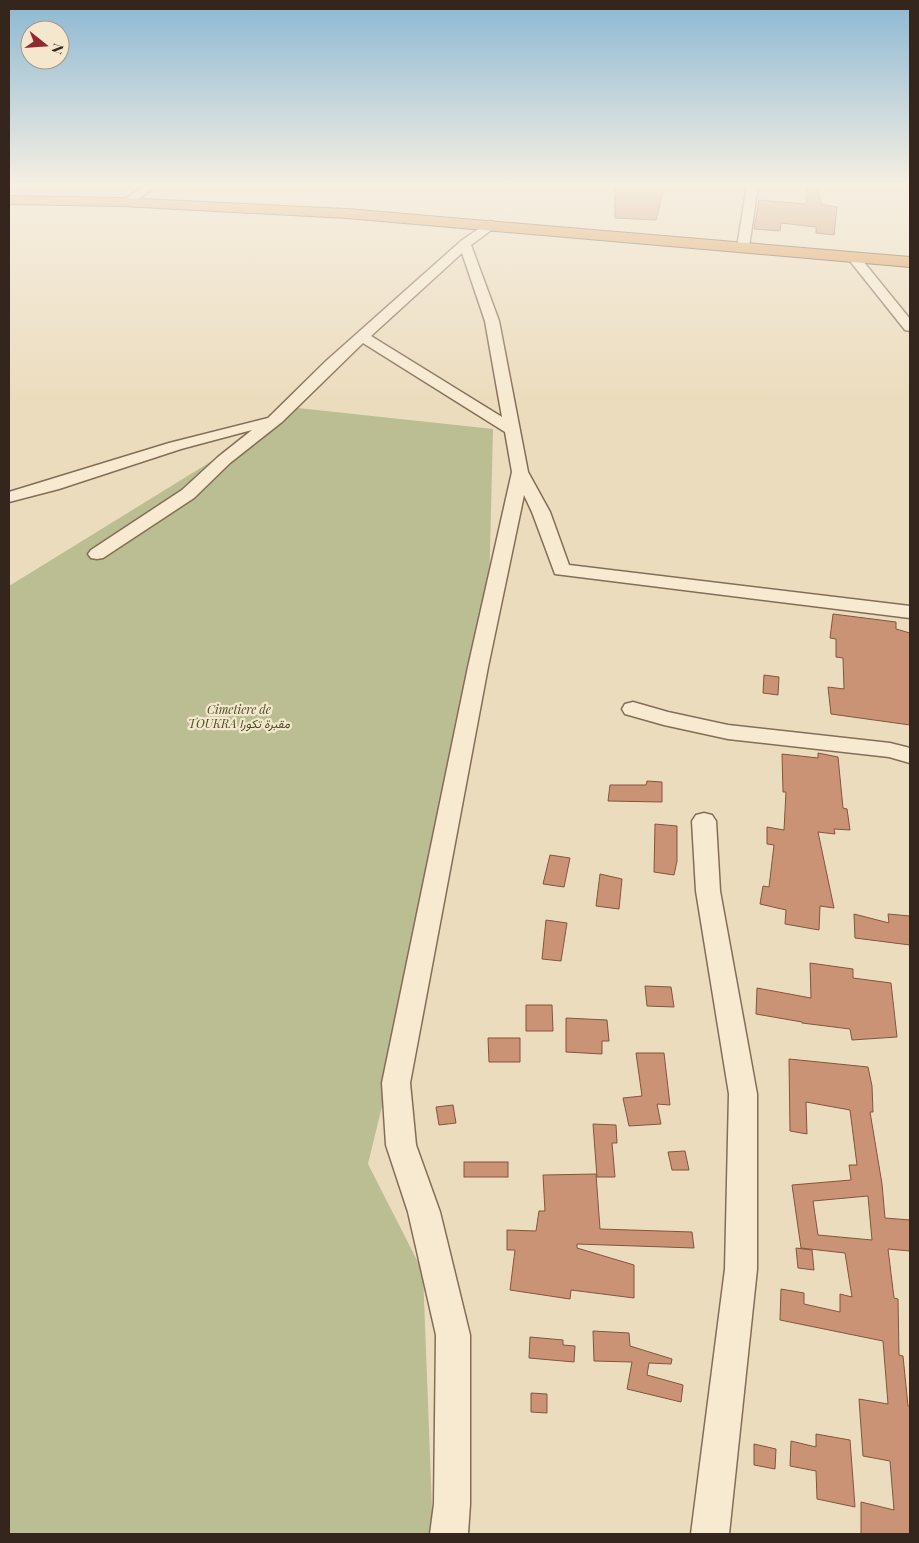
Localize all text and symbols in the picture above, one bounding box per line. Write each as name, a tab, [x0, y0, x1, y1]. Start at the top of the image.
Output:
north arrow	[20, 20, 70, 70]
text: N	[47, 41, 68, 57]
park label: Cimetiere de TOUKRA مقبرة تكورا	[188, 701, 291, 732]

